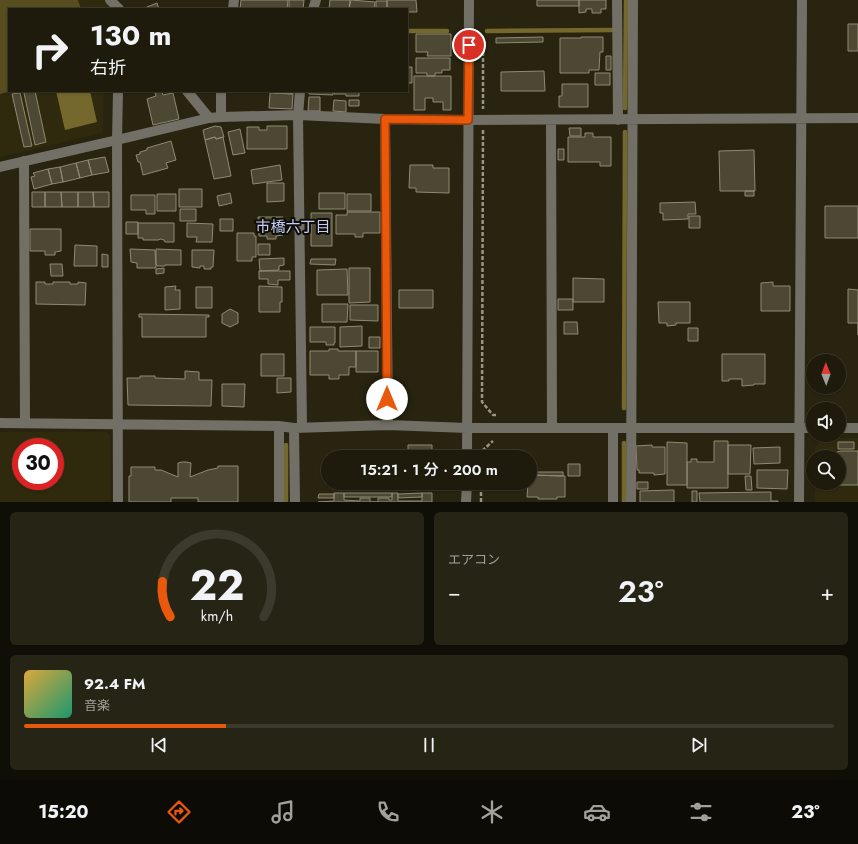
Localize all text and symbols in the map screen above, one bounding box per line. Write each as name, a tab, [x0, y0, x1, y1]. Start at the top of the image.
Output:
text: 130 m	[90, 15, 172, 56]
icon: right	[24, 24, 76, 76]
pin	[452, 28, 486, 62]
icon: arrive	[458, 34, 480, 56]
text: 右折	[90, 55, 126, 81]
district label: 市橋六丁目	[255, 216, 331, 238]
north arrow	[806, 354, 846, 394]
map controls	[806, 354, 846, 490]
position arrow	[366, 378, 408, 420]
button: sound	[806, 402, 846, 442]
speed limit sign: 30	[12, 438, 64, 490]
button: search	[806, 450, 846, 490]
text: 15:21 · 1 分 · 200 m	[360, 459, 498, 481]
text: エアコン	[448, 550, 500, 569]
text: 22	[190, 554, 244, 615]
text: 23°	[618, 570, 663, 613]
text: −	[448, 576, 461, 608]
text: +	[820, 576, 834, 608]
text: km/h	[201, 605, 233, 625]
text: 92.4 FM	[84, 673, 145, 695]
text: 音楽	[84, 696, 110, 715]
icon: previous	[148, 734, 170, 756]
icon: pause	[418, 734, 440, 756]
icon: next	[688, 734, 710, 756]
icon: directions	[165, 798, 193, 826]
icon: music	[269, 798, 297, 826]
icon: phone	[374, 798, 402, 826]
icon: climate	[478, 798, 506, 826]
icon: car	[583, 798, 611, 826]
icon: filters	[687, 798, 715, 826]
text: 15:20	[38, 799, 89, 825]
text: 23°	[791, 799, 820, 825]

